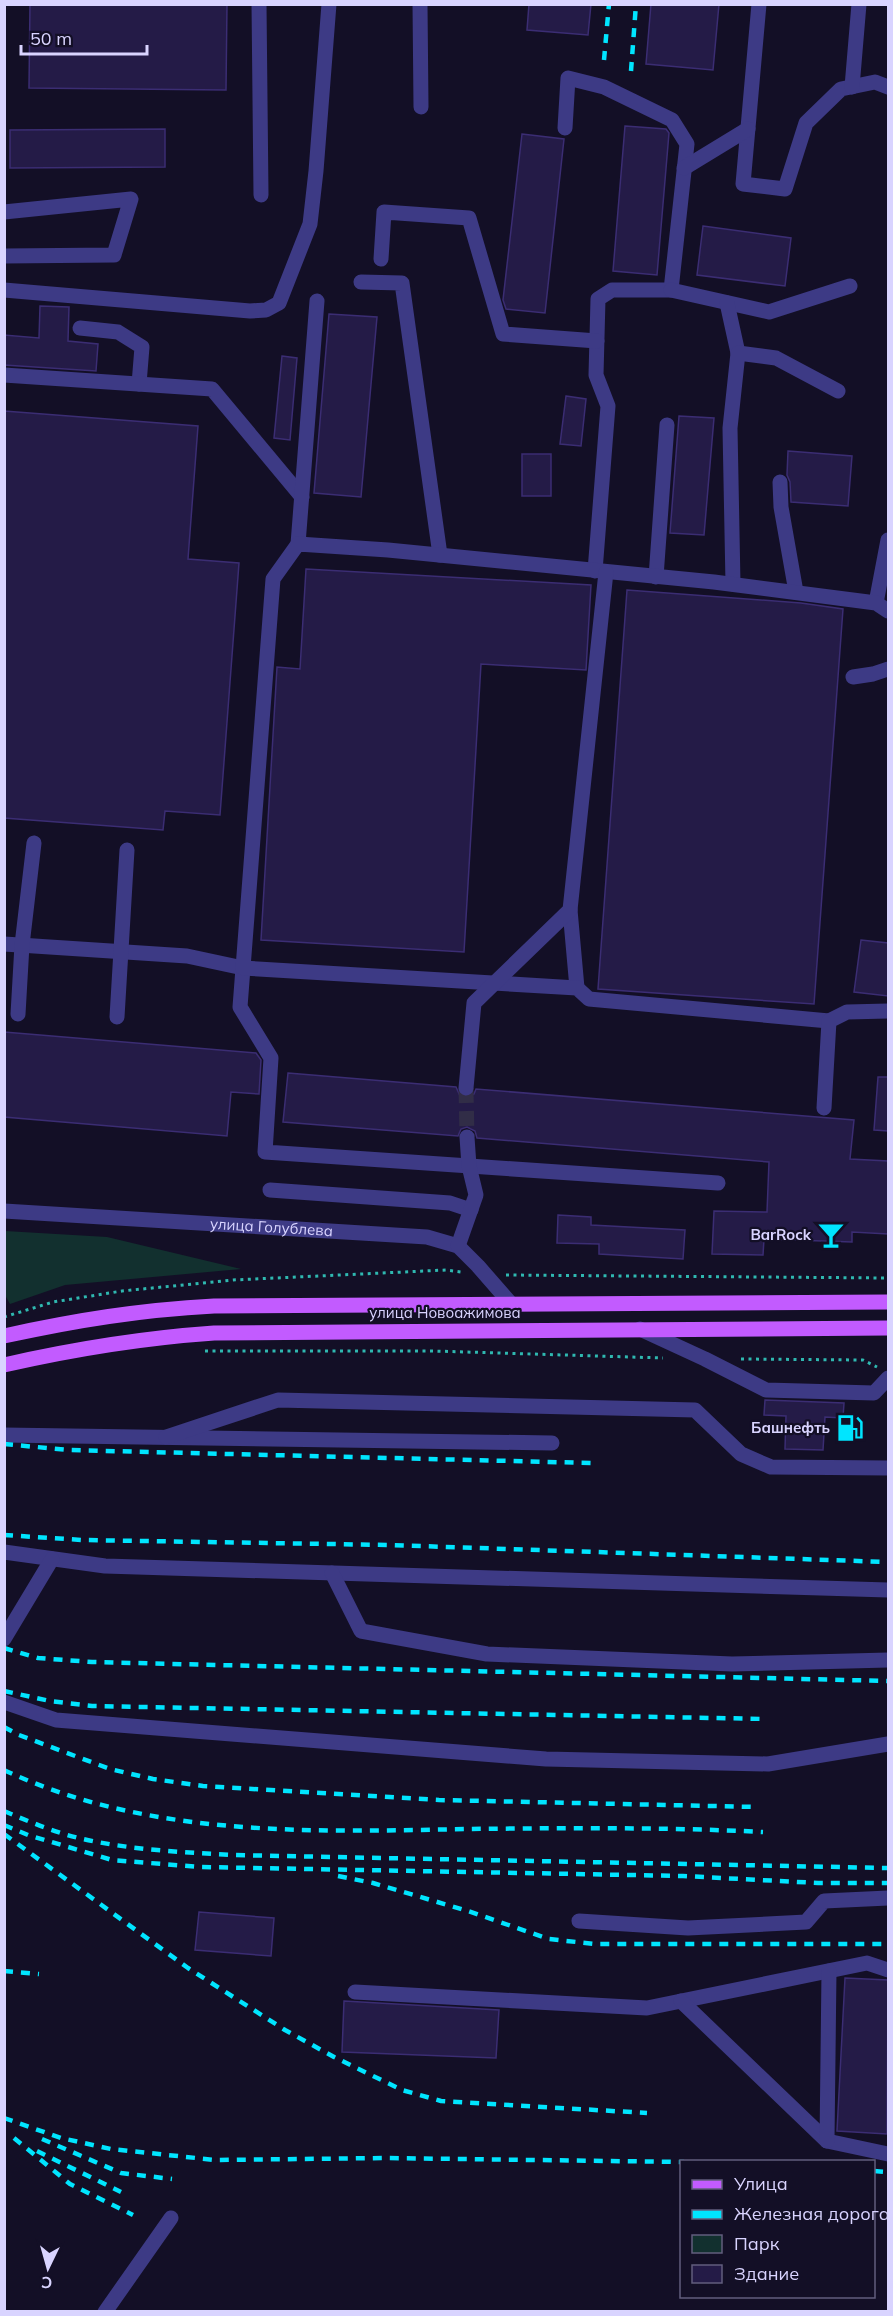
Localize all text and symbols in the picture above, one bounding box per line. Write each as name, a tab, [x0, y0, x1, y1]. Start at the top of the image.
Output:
scale bar	[21, 18, 147, 56]
text: 50 m	[30, 27, 72, 50]
street label: улица Голублева	[210, 1214, 333, 1240]
bar icon: BarRock	[816, 1220, 846, 1250]
place label: BarRock	[750, 1225, 812, 1244]
street label: улица Новоажимова	[369, 1303, 521, 1322]
fuel station icon: Башнефть	[835, 1413, 865, 1443]
place label: Башнефть	[751, 1418, 830, 1437]
legend	[680, 2160, 875, 2298]
text: Улица	[733, 2172, 788, 2195]
text: Железная дорога	[734, 2202, 890, 2225]
text: Парк	[734, 2232, 780, 2255]
north arrow	[18, 2238, 78, 2298]
text: Здание	[734, 2262, 799, 2285]
text: С	[40, 2273, 53, 2293]

